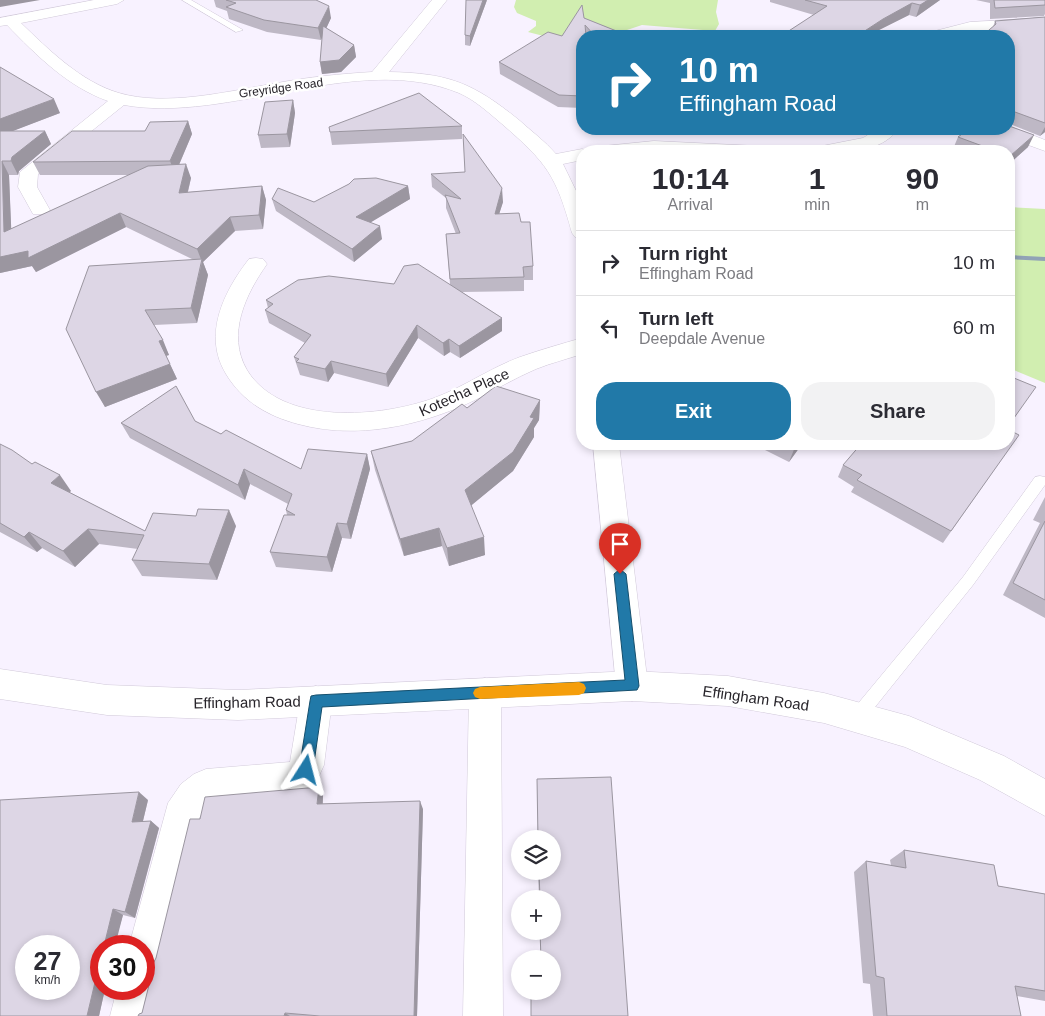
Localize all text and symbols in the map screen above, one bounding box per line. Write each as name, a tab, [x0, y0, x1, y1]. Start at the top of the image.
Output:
icon: right	[596, 50, 661, 115]
text: 10 m	[679, 50, 759, 89]
street label: Greyridge Road	[238, 75, 324, 101]
text: Effingham Road	[679, 91, 836, 116]
text: 10:14	[652, 162, 729, 195]
text: 1	[809, 162, 826, 195]
text: 90	[906, 162, 939, 195]
text: Arrival	[667, 196, 713, 213]
text: min	[804, 196, 830, 213]
text: m	[916, 196, 929, 213]
text: Turn right	[639, 243, 727, 264]
icon: right	[596, 249, 624, 277]
text: 10 m	[953, 252, 995, 273]
text: Effingham Road	[639, 265, 753, 282]
text: Turn left	[639, 308, 714, 329]
icon: left	[596, 314, 624, 342]
text: 60 m	[953, 317, 995, 338]
text: Deepdale Avenue	[639, 330, 765, 347]
street label: Kotecha Place	[416, 365, 512, 419]
button: Exit	[596, 382, 791, 440]
button: Share	[801, 382, 995, 440]
pin	[599, 523, 641, 574]
icon: arrive	[606, 530, 634, 558]
street label: Effingham Road	[702, 682, 810, 714]
street label: Effingham Road	[193, 693, 301, 711]
position arrow	[279, 743, 331, 795]
map controls	[511, 830, 561, 1000]
button: layers	[511, 830, 561, 880]
button: +	[511, 890, 561, 940]
speed limit sign: 30	[90, 935, 155, 1000]
text: 27	[34, 947, 61, 975]
button: −	[511, 950, 561, 1000]
text: km/h	[34, 973, 61, 987]

